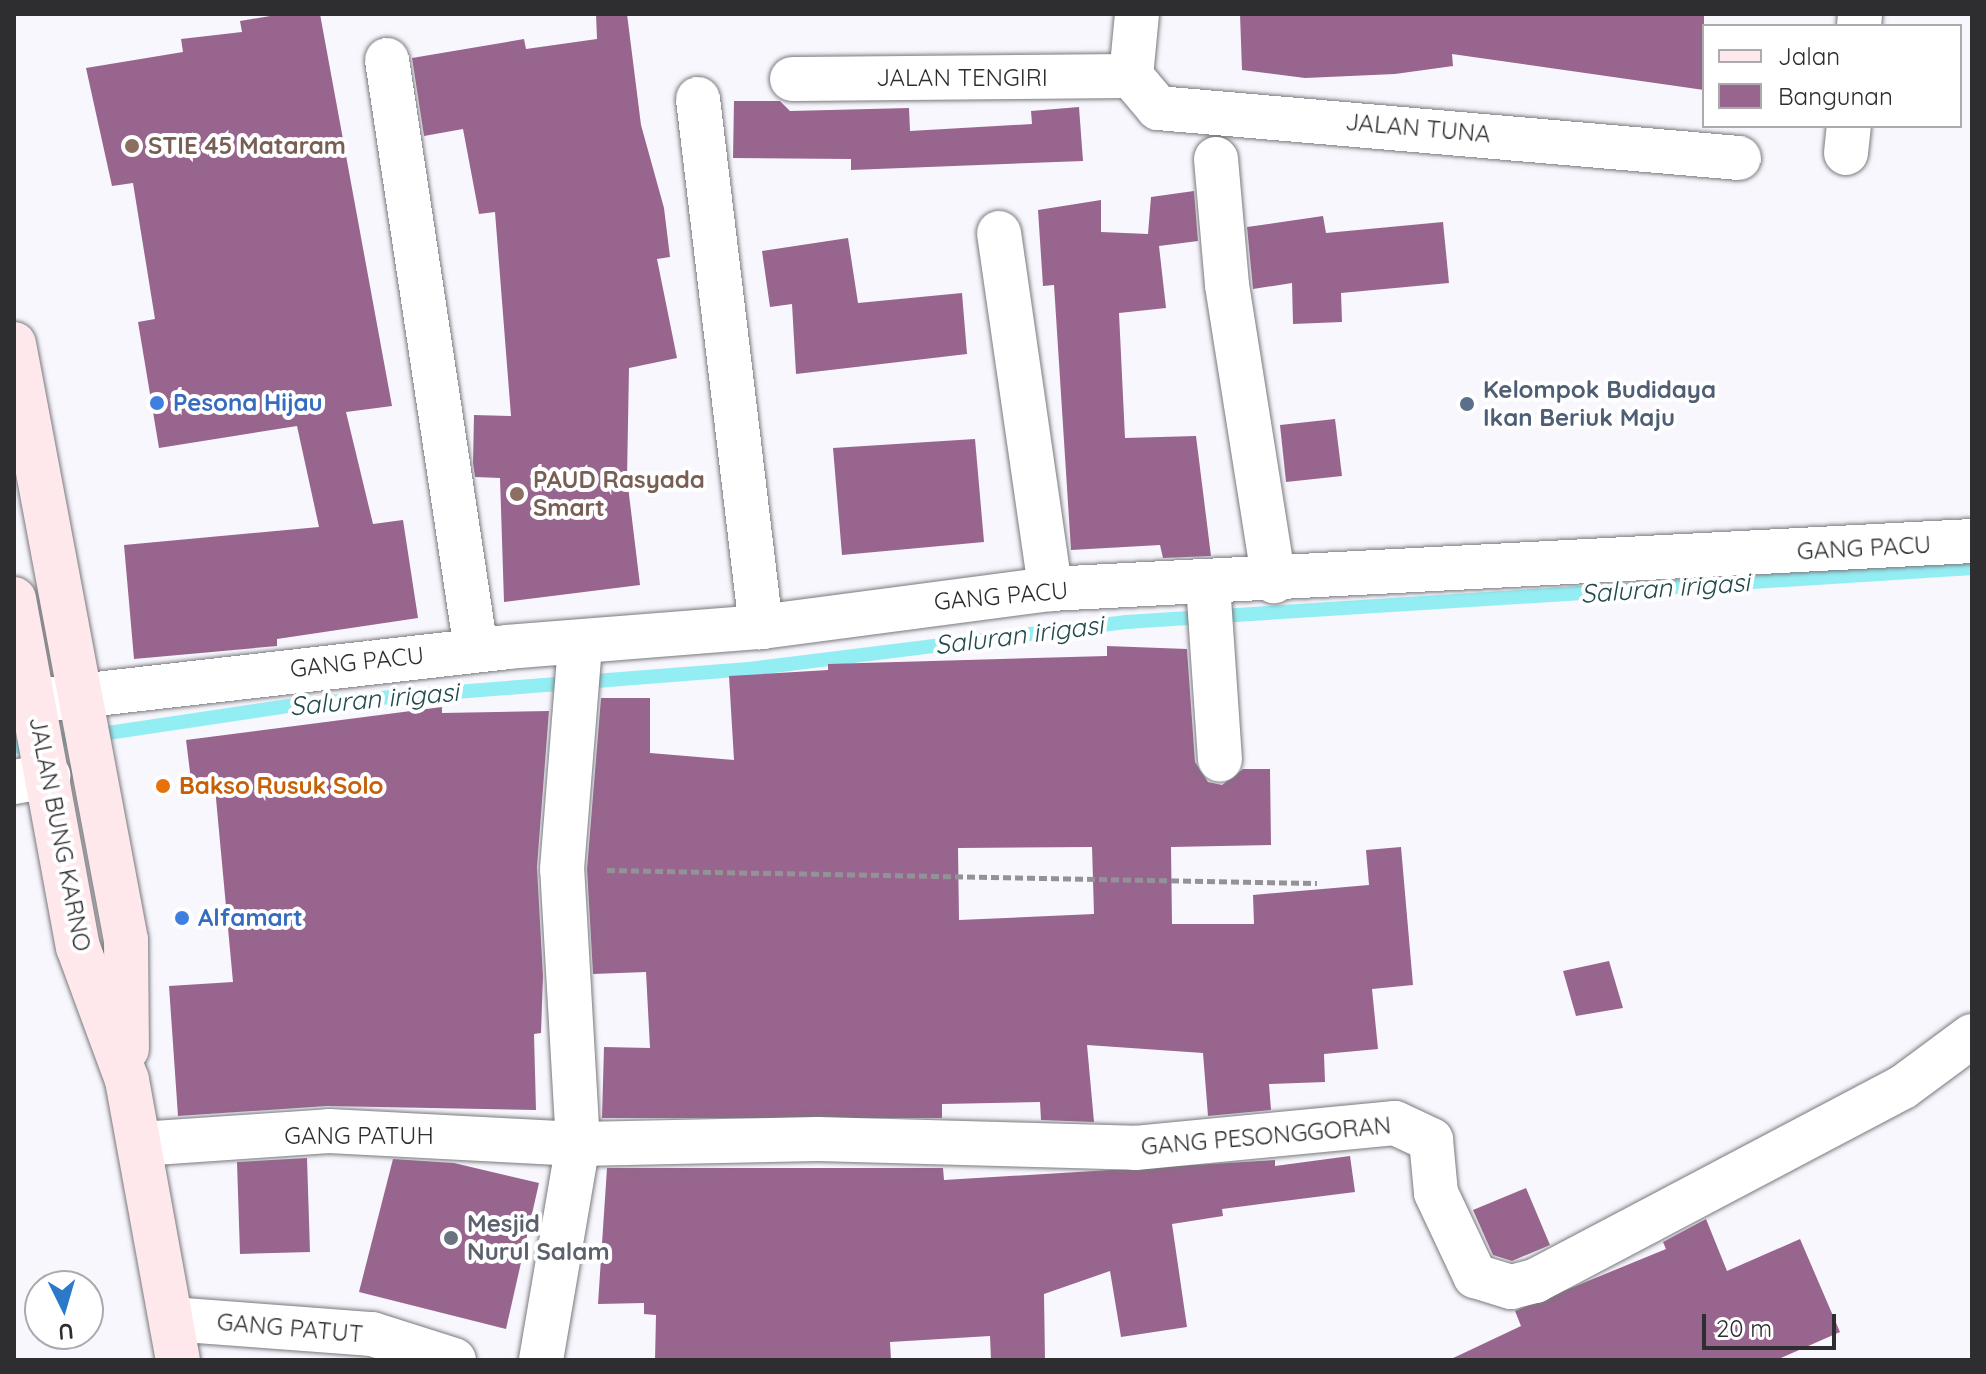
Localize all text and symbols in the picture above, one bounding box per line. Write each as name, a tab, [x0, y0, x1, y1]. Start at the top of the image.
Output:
legend	[1702, 24, 1962, 128]
text: Jalan	[1778, 41, 1840, 71]
street label: JALAN TENGIRI	[876, 64, 1048, 92]
text: Bangunan	[1778, 81, 1893, 111]
street label: JALAN TUNA	[1344, 107, 1492, 149]
place label: STIE 45 Mataram	[148, 132, 346, 160]
marker: STIE 45 Mataram	[123, 137, 141, 155]
place label: Kelompok Budidaya Ikan Beriuk Maju	[1483, 376, 1716, 432]
place label: Pesona Hijau	[173, 389, 322, 417]
marker: Pesona Hijau	[148, 394, 166, 412]
marker: Kelompok Budidaya Ikan Beriuk Maju	[1458, 395, 1476, 413]
place label: PAUD Rasyada Smart	[533, 466, 705, 522]
marker: PAUD Rasyada Smart	[508, 485, 526, 503]
street label: GANG PACU	[1796, 530, 1932, 566]
water label: Saluran irigasi	[1579, 567, 1751, 609]
street label: GANG PACU	[933, 576, 1069, 616]
water label: Saluran irigasi	[933, 609, 1105, 661]
street label: GANG PACU	[289, 641, 425, 683]
water label: Saluran irigasi	[288, 676, 460, 722]
street label: JALAN BUNG KARNO	[23, 714, 97, 954]
place label: Bakso Rusuk Solo	[179, 772, 383, 800]
marker: Bakso Rusuk Solo	[154, 777, 172, 795]
place label: Alfamart	[198, 904, 303, 932]
marker: Alfamart	[173, 909, 191, 927]
street label: GANG PESONGGORAN	[1140, 1111, 1392, 1161]
street label: GANG PATUH	[284, 1122, 434, 1150]
place label: Mesjid Nurul Salam	[467, 1210, 610, 1266]
marker: Mesjid Nurul Salam	[442, 1229, 460, 1247]
north arrow	[24, 1270, 104, 1350]
scale bar	[1706, 1298, 1840, 1348]
street label: GANG PATUT	[216, 1307, 364, 1349]
text: 20 m	[1716, 1313, 1772, 1343]
text: U	[57, 1317, 75, 1347]

